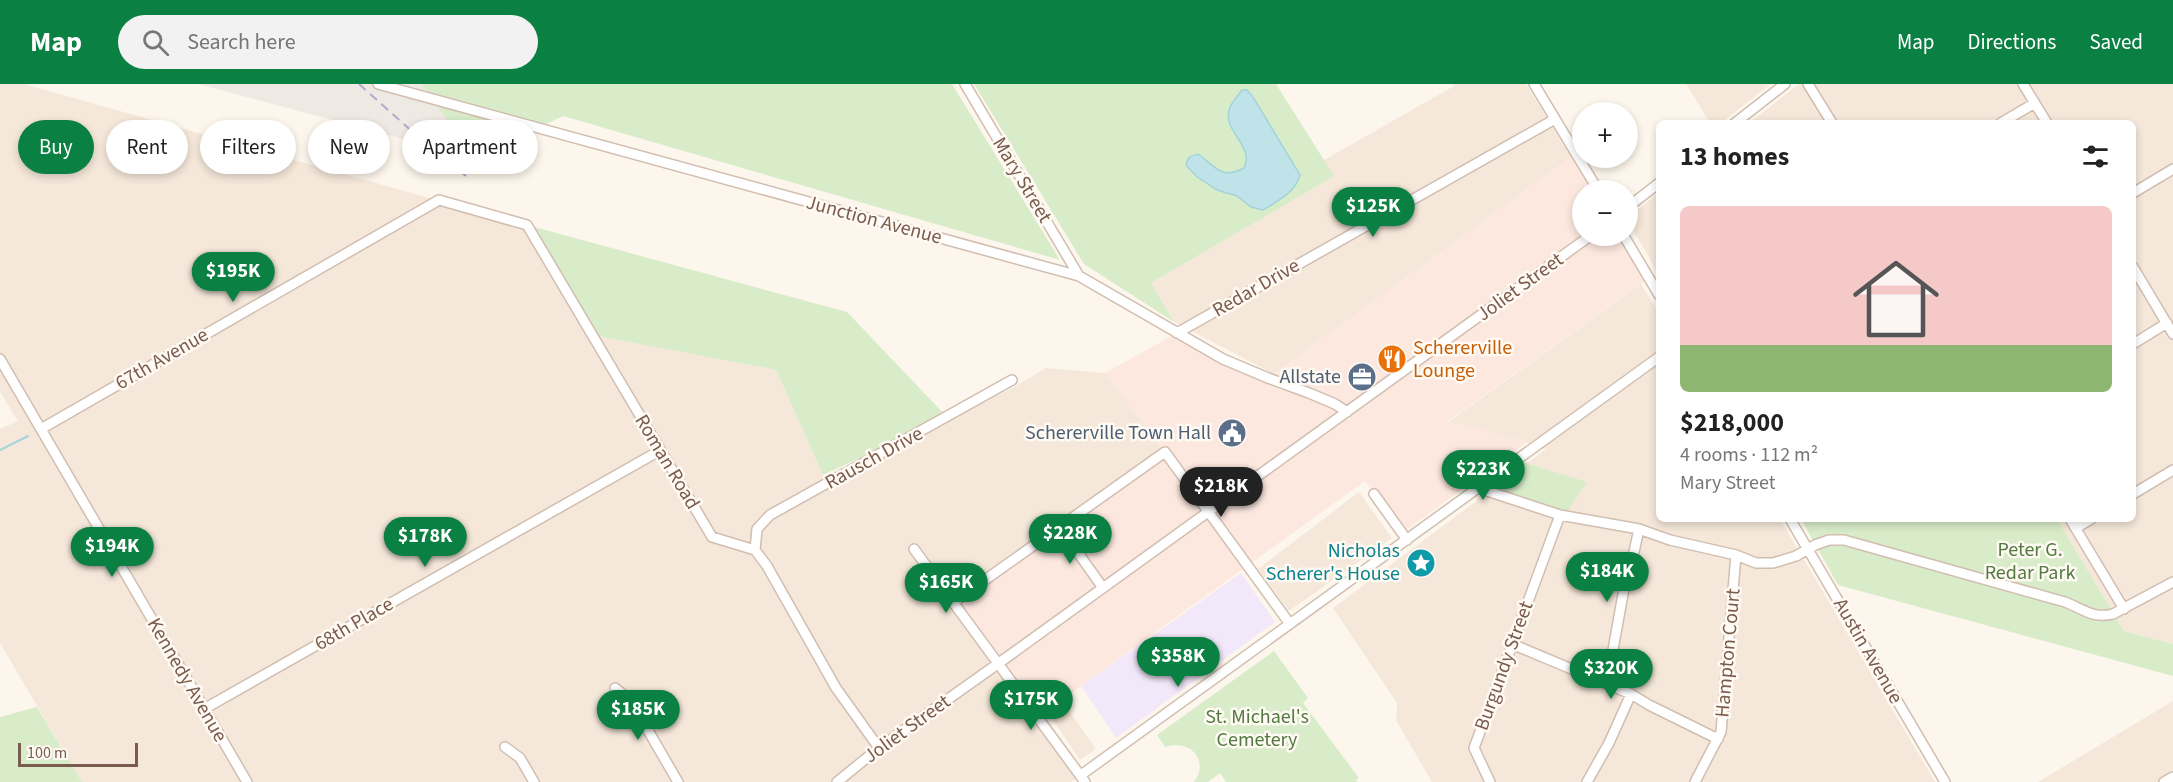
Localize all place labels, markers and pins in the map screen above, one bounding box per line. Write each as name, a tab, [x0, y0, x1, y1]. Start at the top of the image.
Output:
pin: $125K	[1331, 187, 1415, 238]
pin: $195K	[191, 252, 275, 303]
place label: Schererville Lounge	[1413, 334, 1512, 385]
restaurant icon: Schererville Lounge	[1376, 343, 1408, 375]
office icon: Allstate	[1346, 361, 1378, 393]
place label: Allstate	[1279, 363, 1341, 391]
public building icon: Schererville Town Hall	[1216, 417, 1248, 449]
place label: Schererville Town Hall	[1025, 419, 1211, 447]
pin: $223K	[1441, 450, 1525, 501]
pin: $218K	[1179, 467, 1263, 518]
pin: $228K	[1028, 514, 1112, 565]
pin: $178K	[383, 517, 467, 568]
pin: $194K	[70, 527, 154, 578]
place label: Nicholas Scherer's House	[1266, 537, 1400, 588]
place icon: Nicholas Scherer's House	[1405, 547, 1437, 579]
pin: $184K	[1565, 552, 1649, 603]
pin: $165K	[904, 563, 988, 614]
pin: $358K	[1136, 637, 1220, 688]
pin: $320K	[1569, 649, 1653, 700]
pin: $175K	[989, 680, 1073, 731]
pin: $185K	[596, 690, 680, 741]

